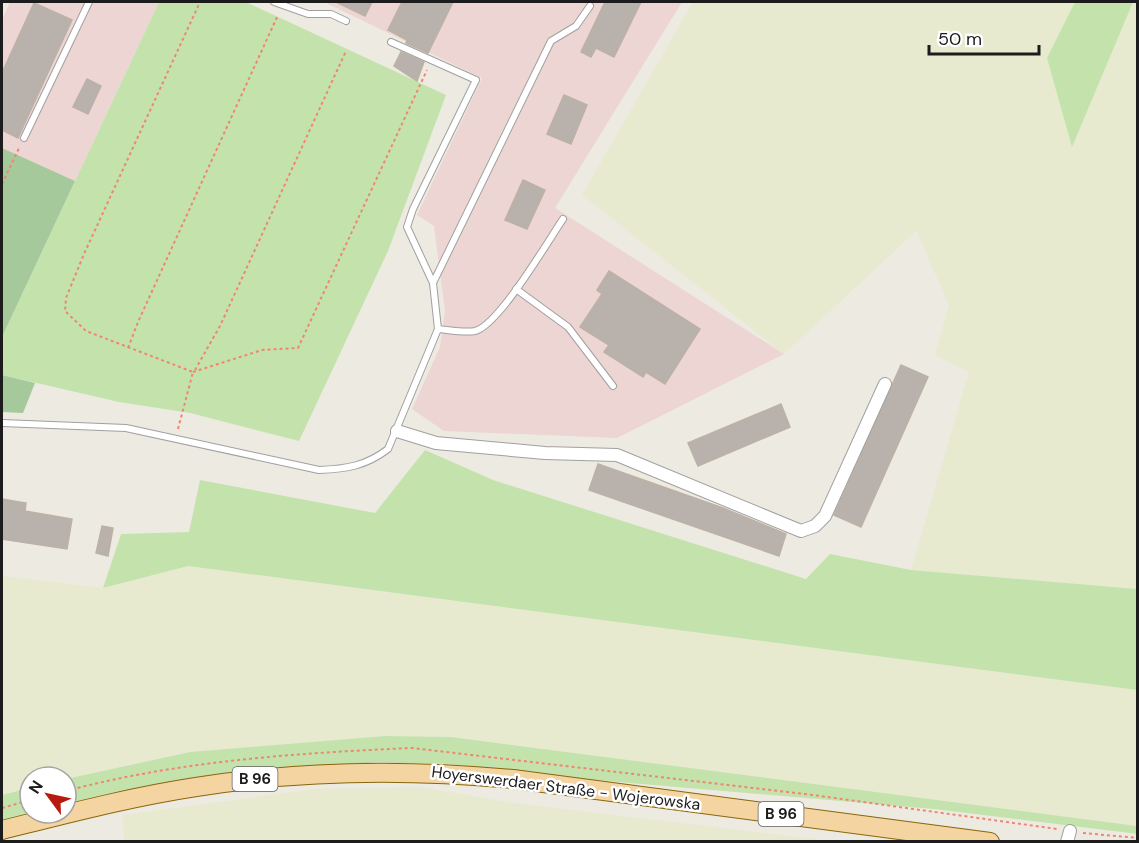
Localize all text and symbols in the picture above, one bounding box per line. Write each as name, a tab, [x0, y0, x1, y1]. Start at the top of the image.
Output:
scale bar	[929, 18, 1038, 56]
text: 50 m	[938, 27, 982, 51]
street label: Hoyerswerdaer Straße - Wojerowska	[430, 761, 702, 815]
north arrow	[18, 765, 78, 825]
road number: B 96	[232, 767, 278, 791]
text: N	[24, 776, 48, 798]
road number: B 96	[758, 802, 804, 826]

